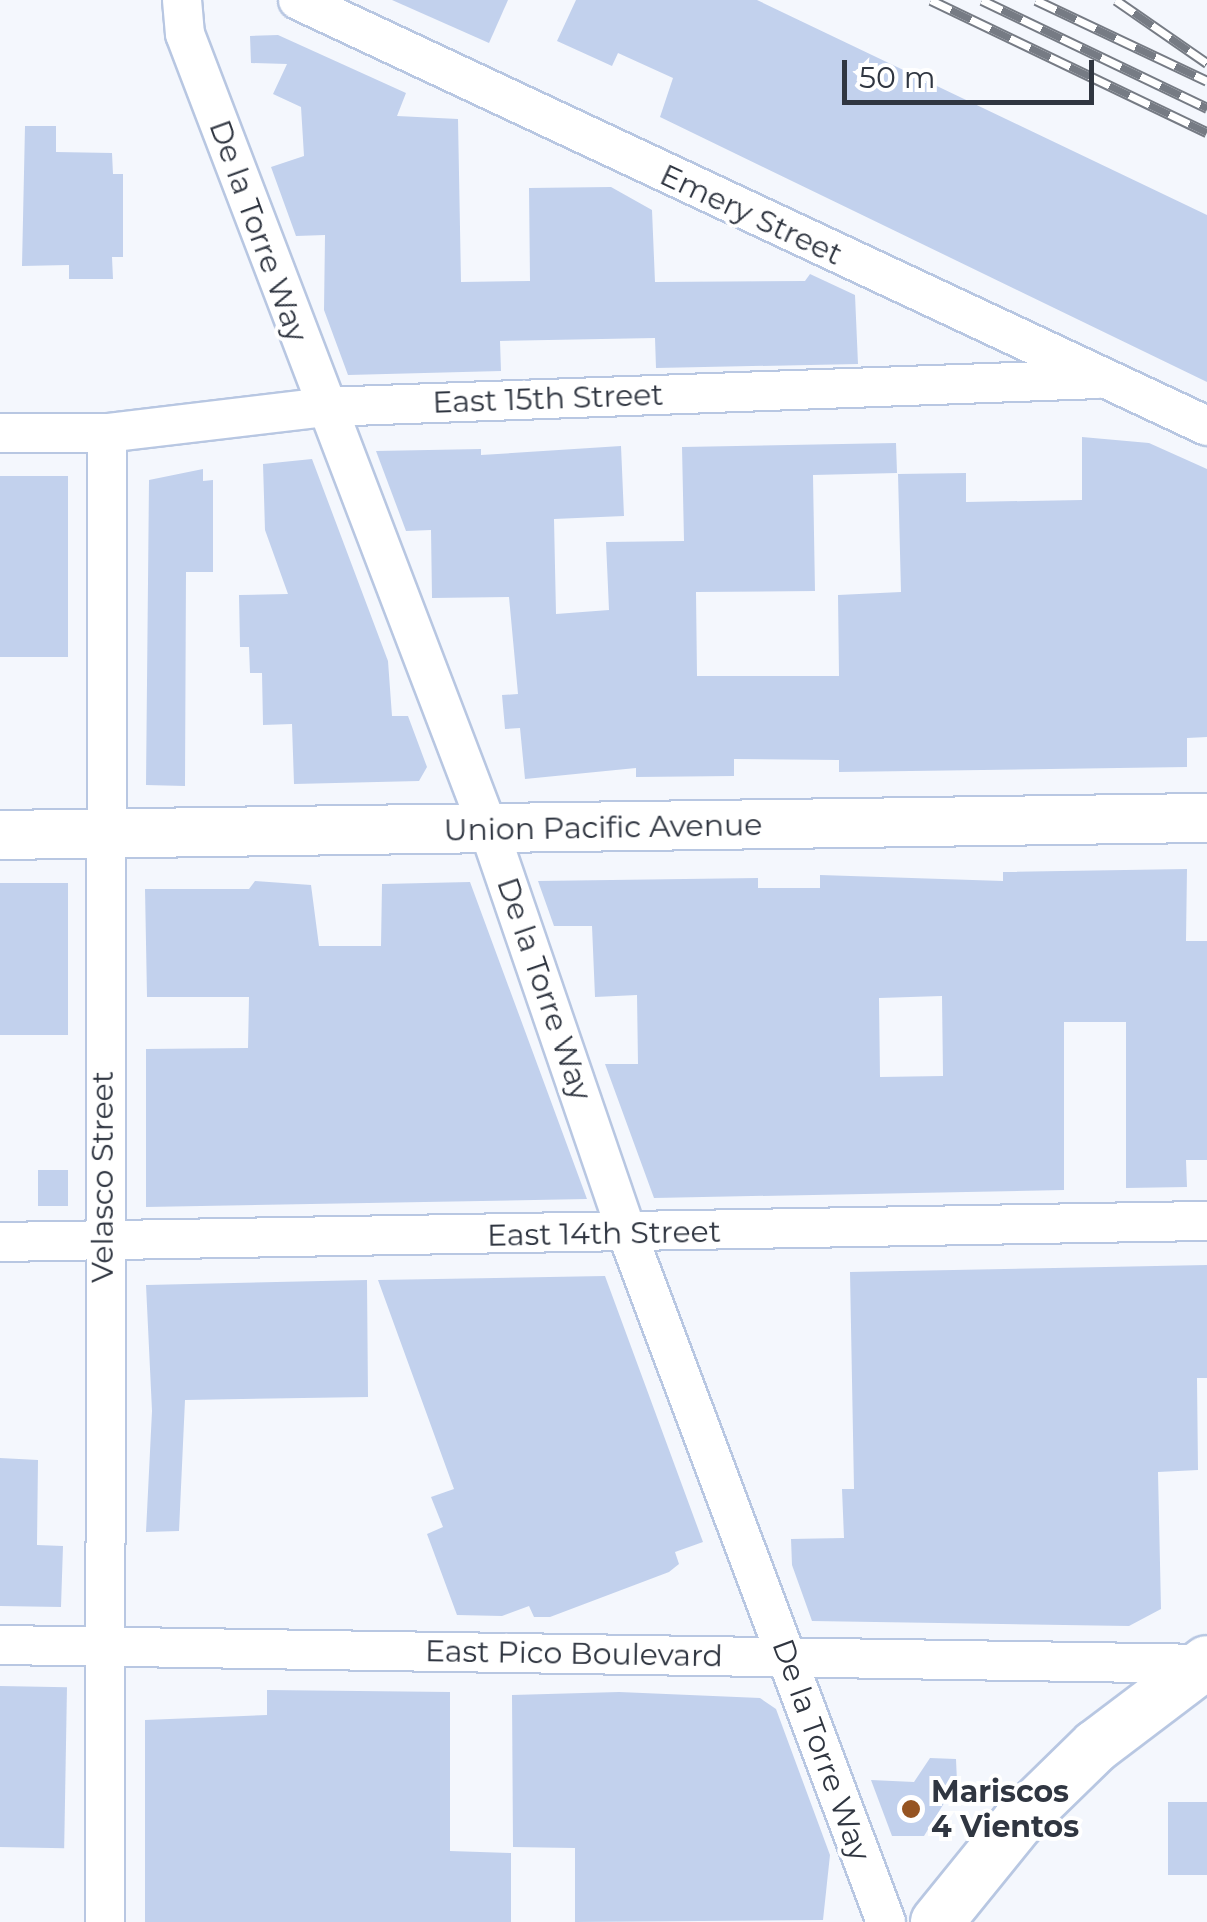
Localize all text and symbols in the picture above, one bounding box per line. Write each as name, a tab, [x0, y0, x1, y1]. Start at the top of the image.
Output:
scale bar	[847, 40, 1100, 102]
text: 50 m	[859, 59, 936, 96]
street label: De la Torre Way	[201, 115, 315, 347]
street label: Emery Street	[654, 157, 848, 273]
street label: East 15th Street	[432, 377, 664, 421]
street label: Union Pacific Avenue	[443, 807, 763, 849]
street label: De la Torre Way	[489, 873, 599, 1105]
street label: Velasco Street	[85, 1071, 121, 1283]
street label: East 14th Street	[487, 1214, 721, 1254]
street label: East Pico Boulevard	[425, 1633, 723, 1675]
street label: De la Torre Way	[764, 1634, 878, 1866]
place label: Mariscos 4 Vientos	[931, 1774, 1079, 1844]
marker: Mariscos 4 Vientos	[900, 1798, 922, 1820]

